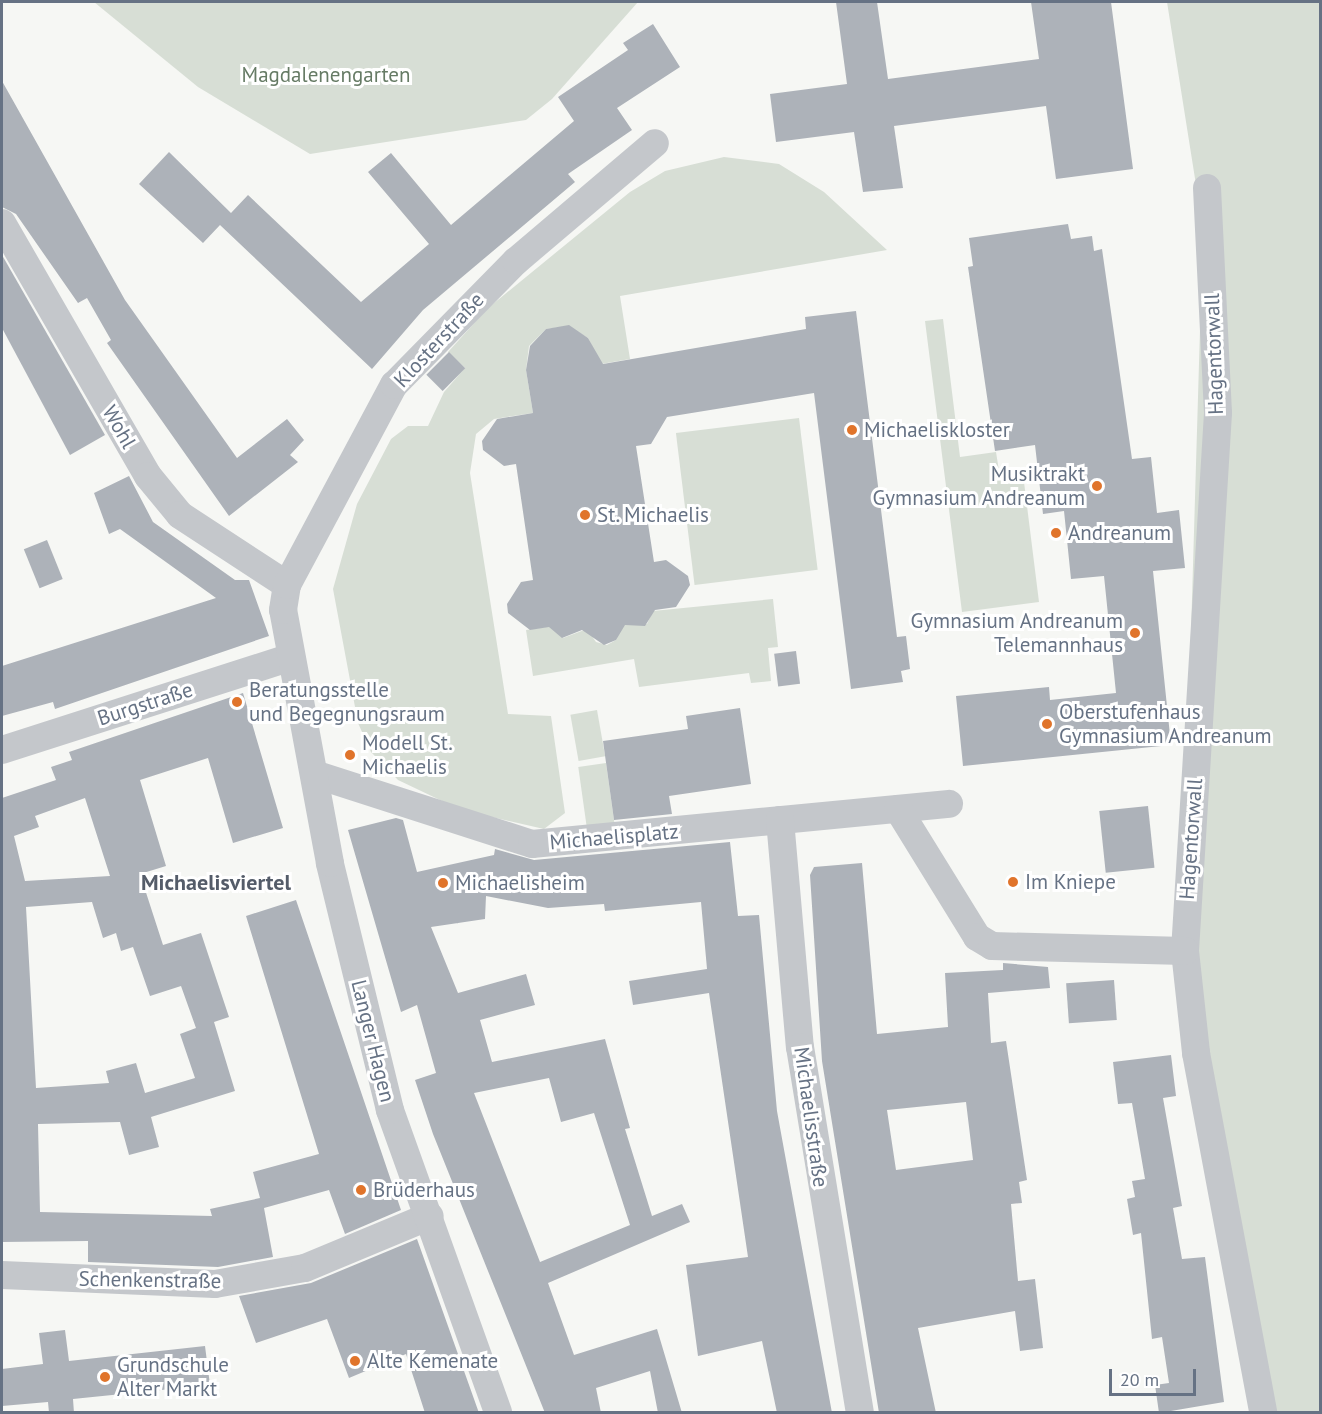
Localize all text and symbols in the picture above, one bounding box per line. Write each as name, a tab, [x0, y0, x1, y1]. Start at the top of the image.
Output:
park label: Magdalenengarten	[242, 62, 410, 88]
street label: Klosterstraße	[389, 287, 489, 393]
street label: Hagentorwall	[1199, 293, 1229, 415]
street label: Wohl	[97, 401, 141, 453]
place label: Michaeliskloster	[864, 417, 1010, 443]
marker: Michaeliskloster	[845, 423, 859, 437]
place label: Musiktrakt Gymnasium Andreanum	[872, 461, 1085, 511]
marker: Musiktrakt Gymnasium Andreanum	[1090, 479, 1104, 493]
place label: St. Michaelis	[597, 502, 711, 528]
marker: St. Michaelis	[578, 508, 592, 522]
place label: Andreanum	[1068, 520, 1171, 546]
marker: Andreanum	[1049, 526, 1063, 540]
place label: Gymnasium Andreanum Telemannhaus	[910, 608, 1123, 658]
marker: Gymnasium Andreanum Telemannhaus	[1128, 626, 1142, 640]
street label: Burgstraße	[94, 677, 196, 731]
place label: Beratungsstelle und Begegnungsraum	[249, 677, 445, 727]
marker: Beratungsstelle und Begegnungsraum	[230, 695, 244, 709]
place label: Oberstufenhaus Gymnasium Andreanum	[1059, 699, 1272, 749]
marker: Oberstufenhaus Gymnasium Andreanum	[1040, 717, 1054, 731]
place label: Modell St. Michaelis	[362, 730, 453, 780]
marker: Modell St. Michaelis	[343, 748, 357, 762]
street label: Hagentorwall	[1174, 778, 1208, 900]
street label: Michaelisplatz	[548, 819, 680, 855]
place label: Im Kniepe	[1025, 869, 1116, 895]
district label: Michaelisviertel	[141, 870, 291, 896]
place label: Michaelisheim	[455, 870, 585, 896]
marker: Im Kniepe	[1006, 875, 1020, 889]
marker: Michaelisheim	[436, 876, 450, 890]
street label: Langer Hagen	[346, 977, 400, 1105]
street label: Michaelisstraße	[789, 1045, 833, 1189]
place label: Brüderhaus	[373, 1177, 475, 1203]
marker: Brüderhaus	[354, 1183, 368, 1197]
street label: Schenkenstraße	[78, 1266, 222, 1294]
place label: Alte Kemenate	[367, 1348, 498, 1374]
place label: Grundschule Alter Markt	[117, 1352, 229, 1402]
marker: Alte Kemenate	[348, 1354, 362, 1368]
scale bar	[1112, 1357, 1199, 1395]
text: 20 m	[1120, 1368, 1159, 1391]
marker: Grundschule Alter Markt	[98, 1370, 112, 1384]

